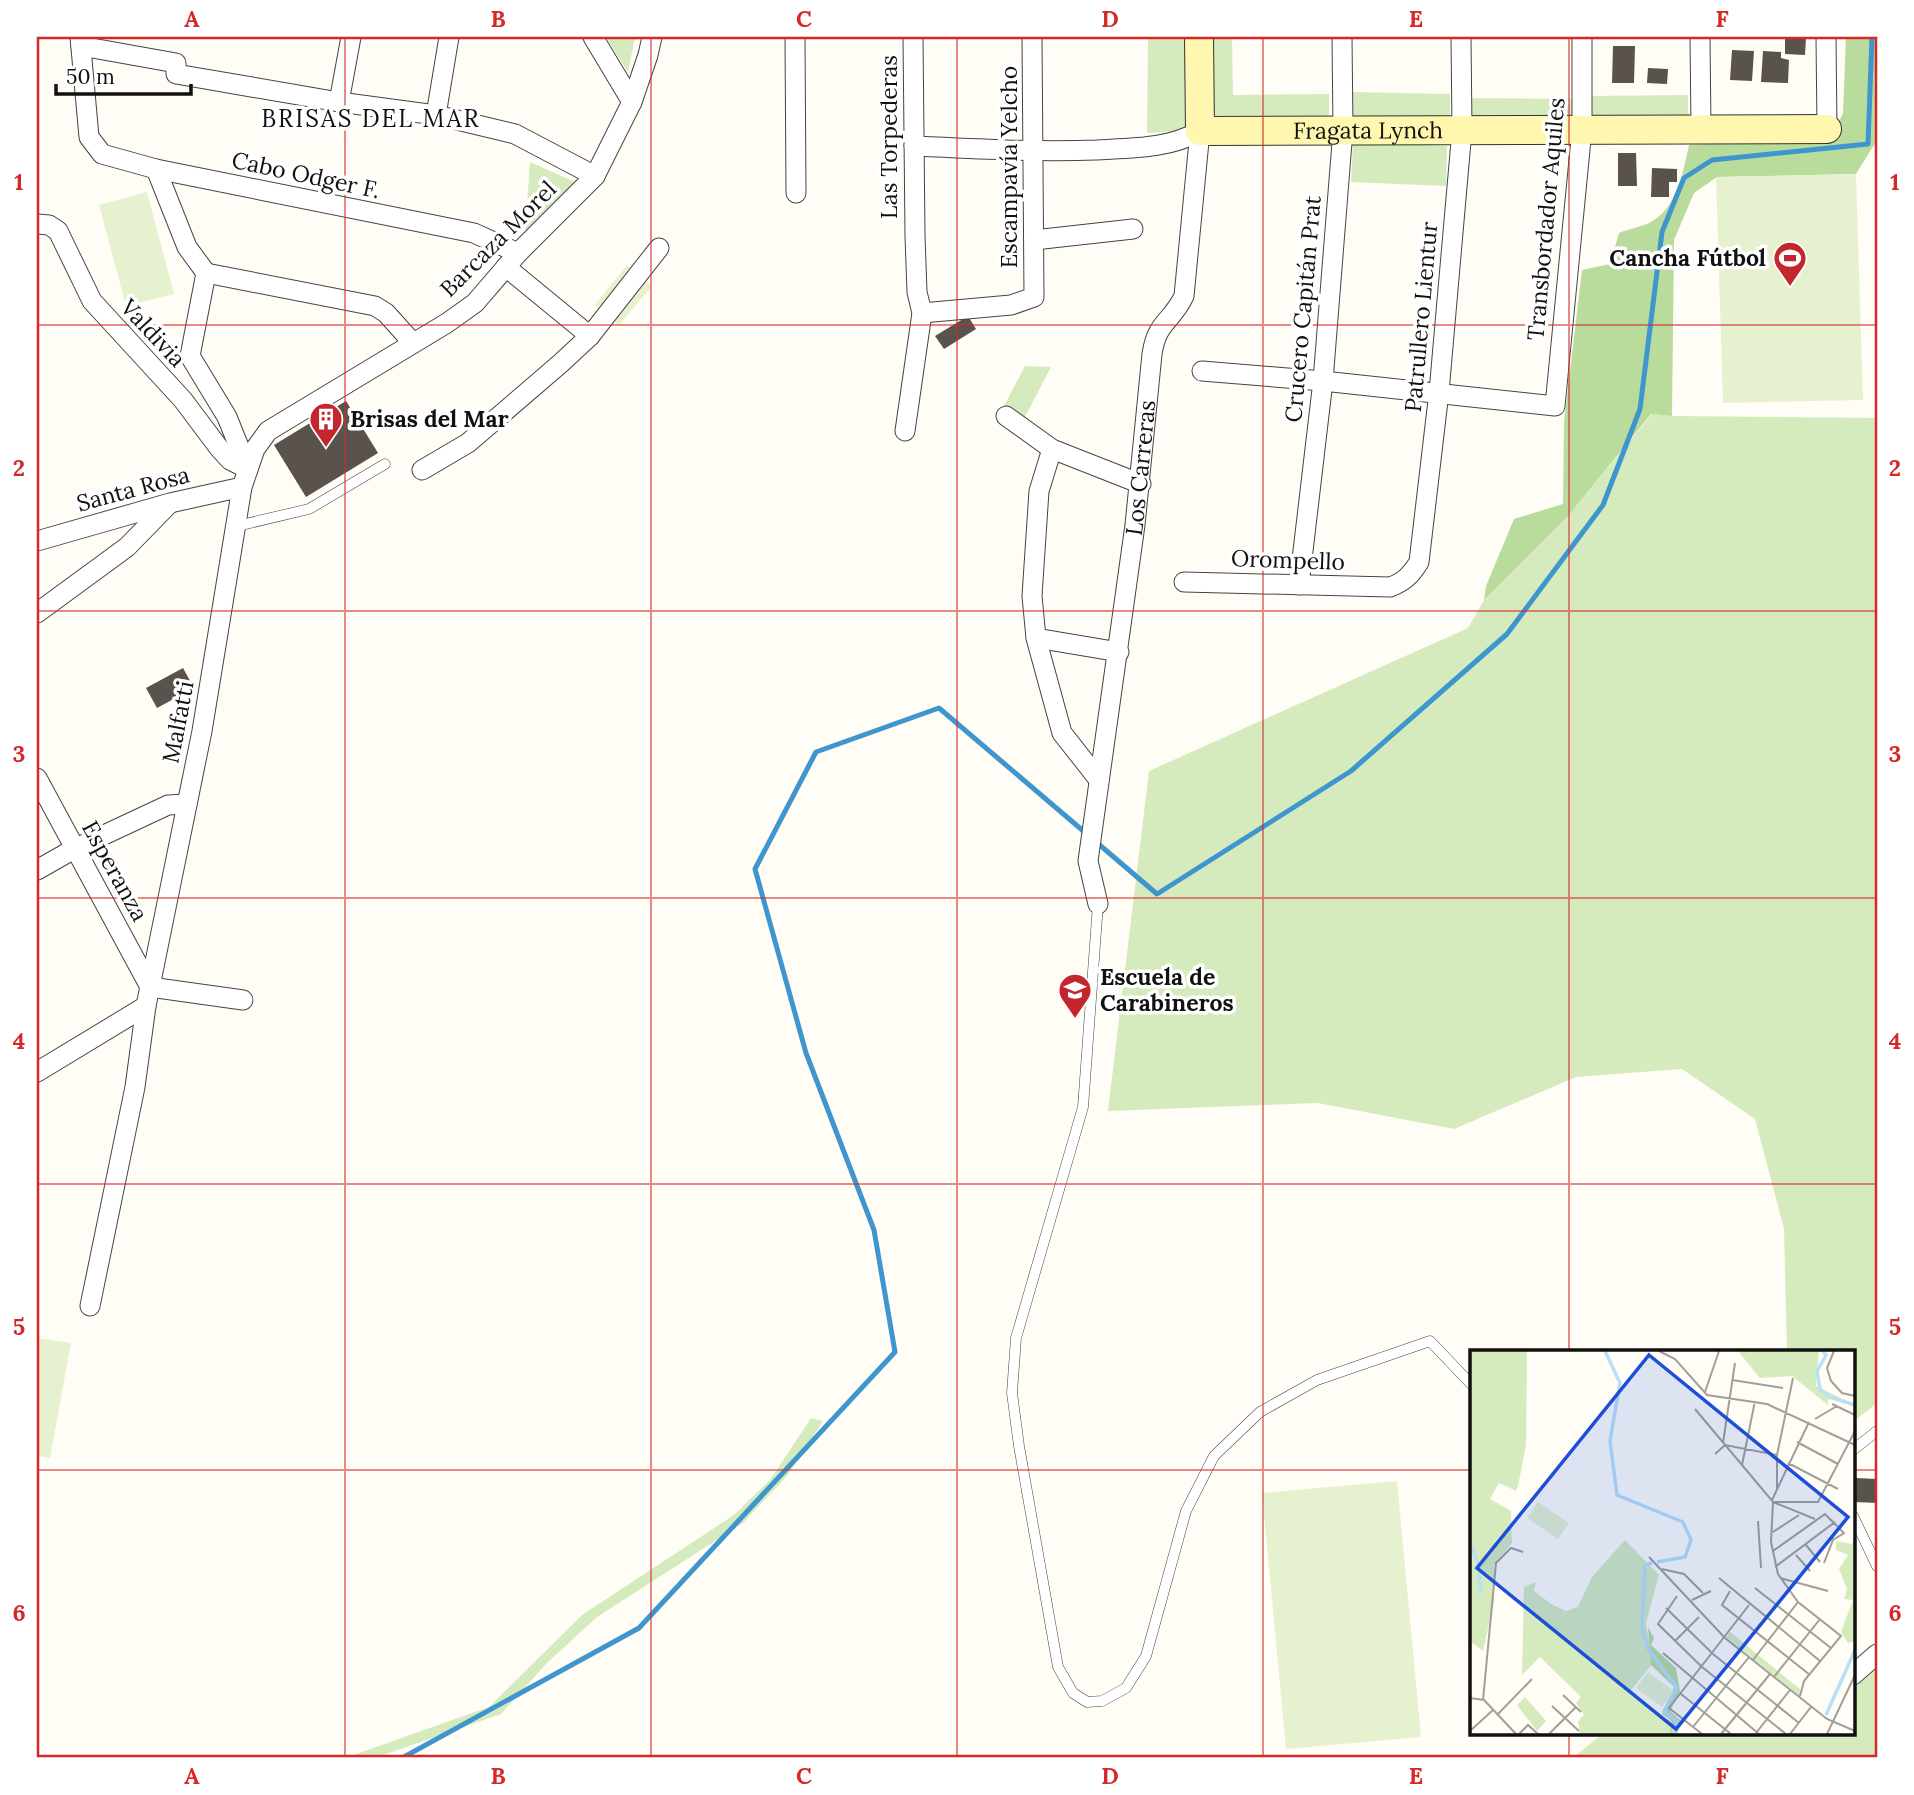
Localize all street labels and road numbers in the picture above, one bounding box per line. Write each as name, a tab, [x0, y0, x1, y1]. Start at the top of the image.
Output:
street label: Las Torpederas	[874, 55, 903, 219]
street label: Escampavía Yelcho	[994, 66, 1023, 268]
street label: Transbordador Aquiles	[1520, 96, 1571, 341]
street label: Fragata Lynch	[1293, 115, 1443, 145]
street label: Cabo Odger F.	[229, 145, 383, 204]
street label: Barcaza Morel	[433, 174, 562, 303]
street label: Crucero Capitán Prat	[1278, 194, 1327, 423]
street label: Patrullero Lientur	[1398, 221, 1443, 413]
street label: Valdivia	[114, 292, 192, 373]
street label: Los Carreras	[1119, 399, 1161, 537]
street label: Santa Rosa	[73, 460, 193, 518]
street label: Orompello	[1230, 543, 1346, 576]
street label: Malfatti	[155, 678, 200, 766]
street label: Esperanza	[76, 815, 155, 926]

